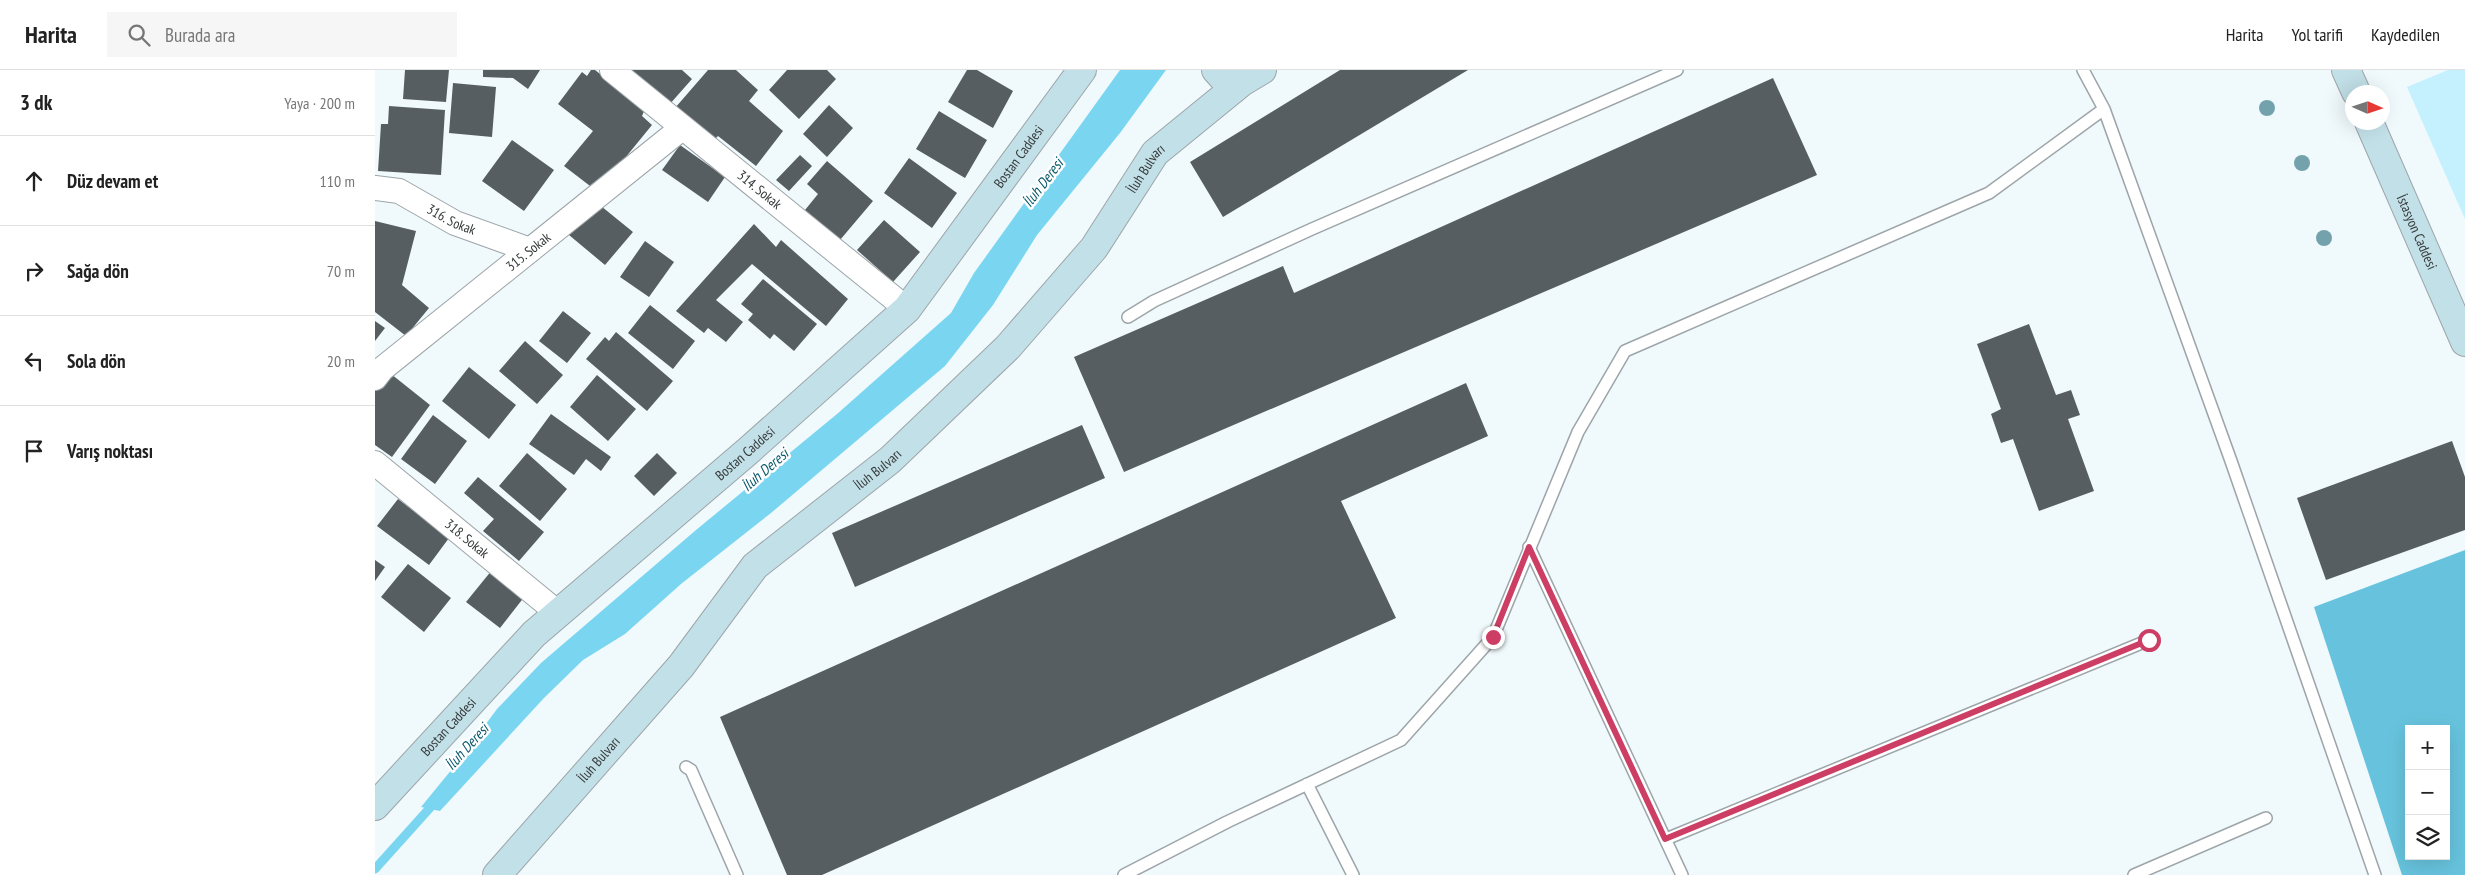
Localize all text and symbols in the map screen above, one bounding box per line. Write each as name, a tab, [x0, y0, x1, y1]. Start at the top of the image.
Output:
search box	[107, 12, 457, 57]
text: Harita	[25, 19, 77, 50]
icon: search	[125, 21, 153, 49]
text: Burada ara	[165, 23, 235, 47]
text: Harita	[2226, 23, 2264, 46]
text: Yol tarifi	[2292, 23, 2343, 46]
text: Kaydedilen	[2371, 23, 2440, 46]
north arrow	[2345, 85, 2390, 130]
text: 3 dk	[20, 89, 52, 116]
text: Yaya · 200 m	[284, 93, 355, 113]
street label: Bostan Caddesi	[990, 122, 1048, 191]
street label: İluh Bulvarı	[1123, 140, 1168, 196]
water label: İluh Deresi	[1018, 153, 1068, 211]
street label: 314. Sokak	[734, 166, 786, 213]
icon: ahead	[20, 167, 48, 195]
text: Düz devam et	[67, 169, 158, 193]
text: 110 m	[320, 171, 355, 191]
street label: İstasyon Caddesi	[2393, 192, 2441, 272]
street label: 316. Sokak	[424, 200, 479, 239]
street label: 315. Sokak	[502, 228, 555, 275]
icon: right	[20, 257, 48, 285]
text: Sağa dön	[67, 259, 129, 283]
text: 70 m	[327, 261, 355, 281]
icon: left	[20, 347, 48, 375]
text: Sola dön	[67, 349, 126, 373]
text: 20 m	[327, 351, 355, 371]
street label: Bostan Caddesi	[711, 422, 779, 484]
icon: arrive	[20, 437, 48, 465]
text: Varış noktası	[67, 439, 153, 463]
water label: İluh Deresi	[737, 443, 793, 495]
street label: İluh Bulvarı	[850, 445, 905, 494]
street label: 318. Sokak	[441, 515, 493, 562]
route end	[1482, 626, 1505, 649]
route start	[2138, 629, 2161, 652]
street label: Bostan Caddesi	[417, 694, 480, 760]
water label: İluh Deresi	[441, 718, 494, 774]
map controls	[2405, 725, 2450, 860]
button: +	[2405, 725, 2450, 770]
street label: İluh Bulvarı	[574, 733, 624, 786]
button: −	[2405, 770, 2450, 815]
button: layers	[2405, 815, 2450, 860]

